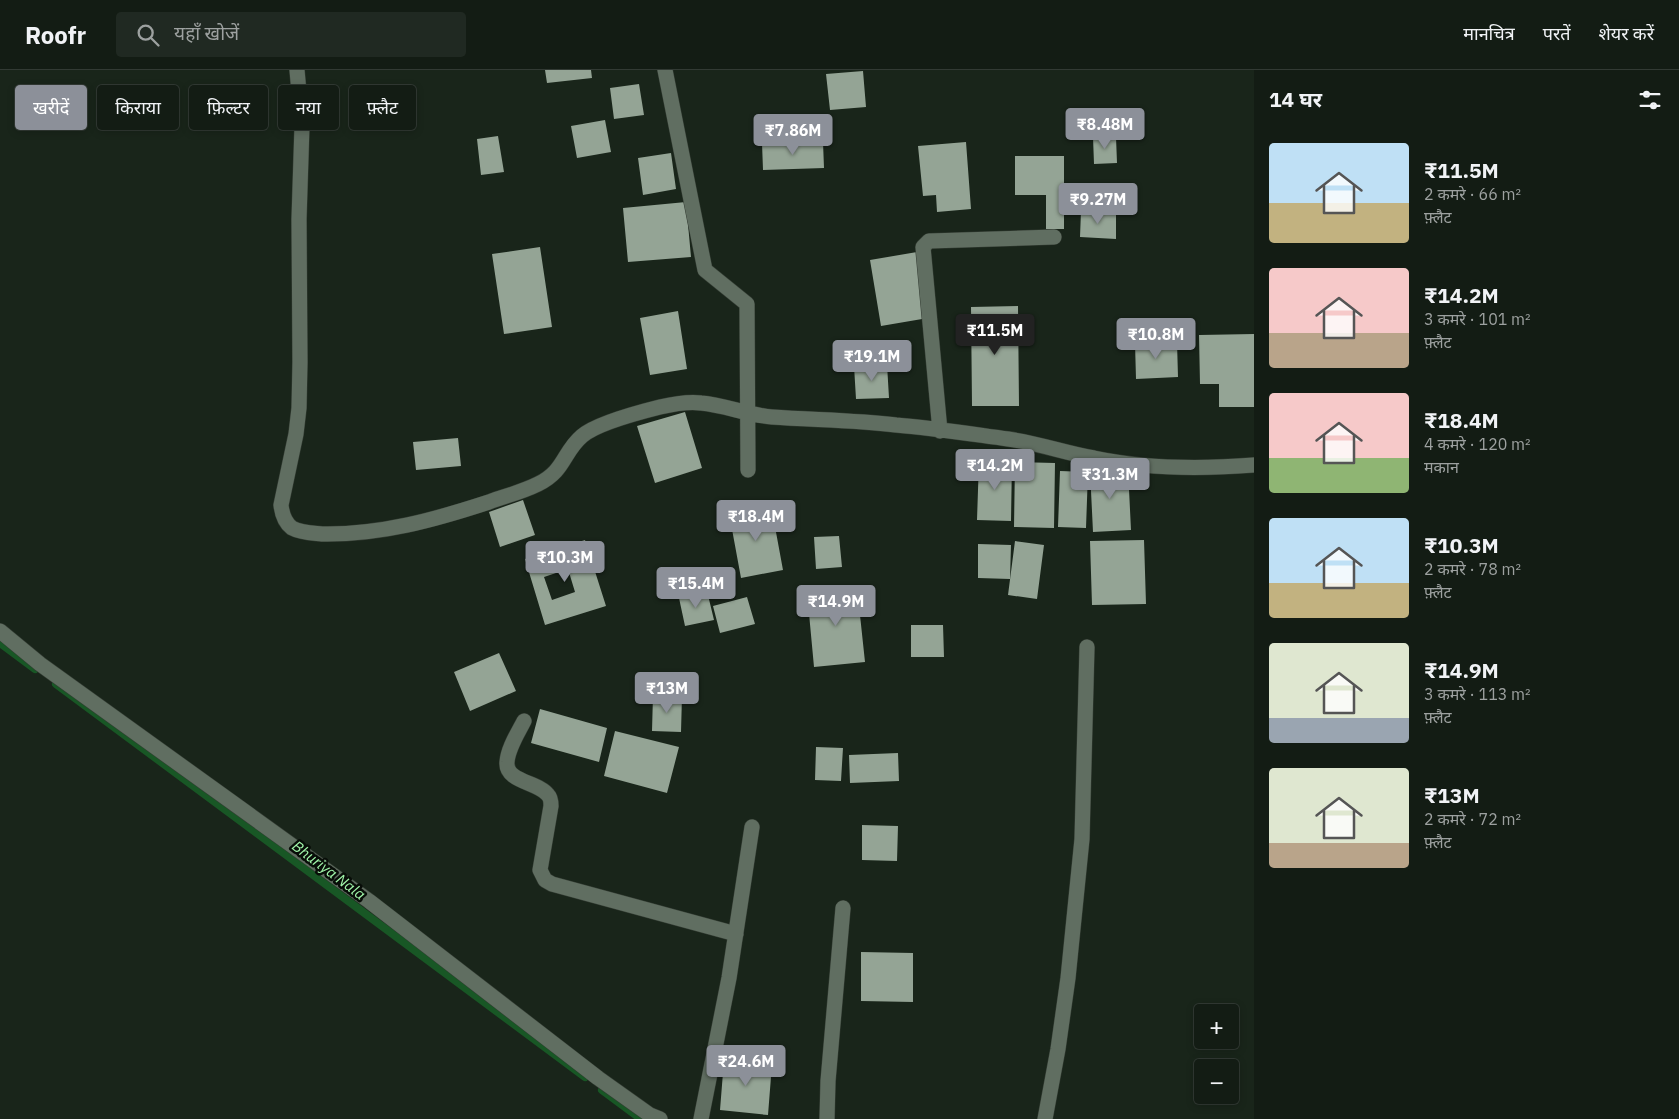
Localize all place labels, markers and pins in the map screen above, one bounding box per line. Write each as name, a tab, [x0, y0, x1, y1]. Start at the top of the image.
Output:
pin: ₹8.48M	[1064, 108, 1146, 150]
pin: ₹7.86M	[752, 114, 834, 156]
pin: ₹9.27M	[1057, 182, 1139, 225]
pin: ₹11.5M	[954, 314, 1036, 356]
pin: ₹10.8M	[1115, 318, 1197, 360]
pin: ₹19.1M	[831, 340, 913, 382]
pin: ₹14.2M	[954, 448, 1036, 491]
pin: ₹31.3M	[1069, 458, 1151, 500]
pin: ₹18.4M	[715, 500, 797, 542]
pin: ₹10.3M	[524, 540, 606, 583]
pin: ₹15.4M	[655, 566, 737, 609]
pin: ₹14.9M	[795, 584, 877, 627]
pin: ₹13M	[637, 672, 697, 714]
pin: ₹24.6M	[705, 1044, 787, 1087]

